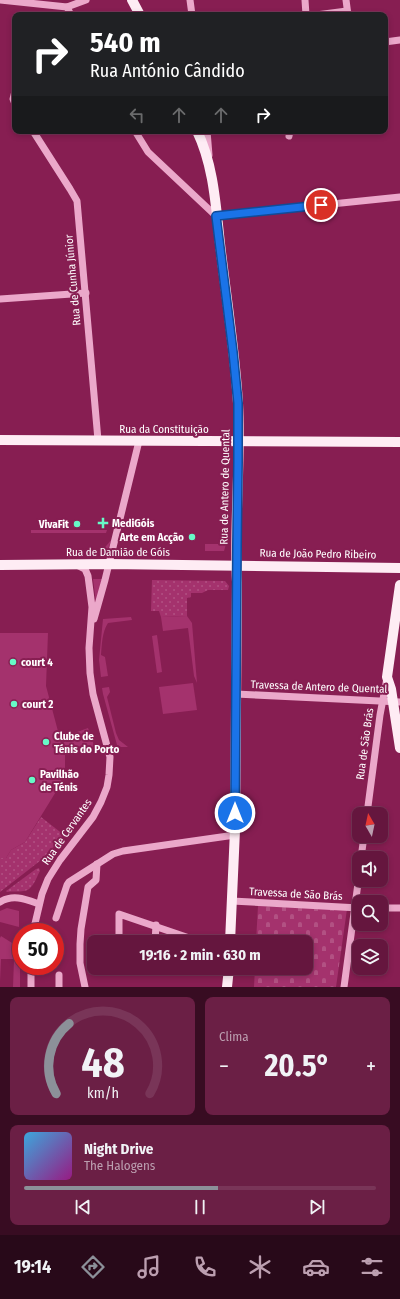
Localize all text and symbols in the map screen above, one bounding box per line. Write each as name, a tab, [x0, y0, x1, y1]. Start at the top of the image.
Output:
text: 540 m	[90, 26, 161, 59]
icon: right	[24, 28, 76, 80]
text: Rua António Cândido	[90, 60, 245, 82]
icon: left	[126, 104, 148, 126]
icon: ahead	[168, 104, 190, 126]
icon: ahead	[210, 104, 232, 126]
icon: right	[252, 104, 274, 126]
pin	[304, 188, 338, 222]
icon: arrive	[310, 194, 332, 216]
street label: Rua de Cunha Júnior	[63, 234, 83, 326]
street label: Rua da Constituição	[119, 423, 209, 436]
street label: Rua de Antero de Quental	[217, 429, 233, 545]
marker: MediGóis	[97, 517, 109, 529]
place label: MediGóis	[112, 517, 155, 530]
place label: VivaFit	[38, 518, 69, 531]
marker: VivaFit	[72, 519, 82, 529]
place label: Arte em Acção	[119, 531, 184, 544]
marker: Arte em Acção	[187, 532, 197, 542]
street label: Rua de Damião de Góis	[66, 546, 170, 559]
street label: Rua de João Pedro Ribeiro	[259, 546, 377, 562]
place label: court 4	[21, 656, 53, 669]
marker: court 4	[8, 657, 18, 667]
street label: Travessa de Antero de Quental	[250, 678, 388, 696]
place label: court 2	[22, 698, 53, 711]
marker: court 2	[9, 699, 19, 709]
street label: Rua de São Brás	[354, 707, 377, 781]
place label: Clube de Ténis do Porto	[54, 730, 119, 756]
marker: Clube de Ténis do Porto	[41, 737, 51, 747]
place label: Pavilhão de Ténis	[40, 768, 79, 794]
marker: Pavilhão de Ténis	[27, 775, 37, 785]
position arrow	[214, 792, 256, 834]
street label: Rua de Cervantes	[39, 796, 95, 868]
north arrow	[352, 807, 388, 843]
map controls	[352, 807, 388, 975]
button: sound	[352, 851, 388, 887]
street label: Travessa de São Brás	[249, 885, 343, 903]
button: search	[352, 895, 388, 931]
speed limit sign: 50	[12, 923, 64, 975]
button: layers	[352, 939, 388, 975]
text: 19:16 · 2 min · 630 m	[139, 946, 261, 964]
text: Clima	[219, 1029, 249, 1044]
text: 48	[81, 1038, 124, 1088]
text: 20.5°	[264, 1048, 330, 1084]
text: −	[219, 1053, 229, 1080]
text: +	[366, 1053, 376, 1080]
text: km/h	[87, 1085, 118, 1102]
text: Night Drive	[84, 1140, 153, 1158]
text: The Halogens	[84, 1158, 155, 1173]
icon: previous	[72, 1196, 94, 1218]
icon: pause	[189, 1196, 211, 1218]
icon: next	[306, 1196, 328, 1218]
icon: directions	[79, 1253, 107, 1281]
icon: music	[135, 1253, 163, 1281]
icon: phone	[191, 1253, 219, 1281]
icon: climate	[246, 1253, 274, 1281]
icon: car	[302, 1253, 330, 1281]
icon: filters	[358, 1253, 386, 1281]
text: 19:14	[14, 1256, 51, 1278]

